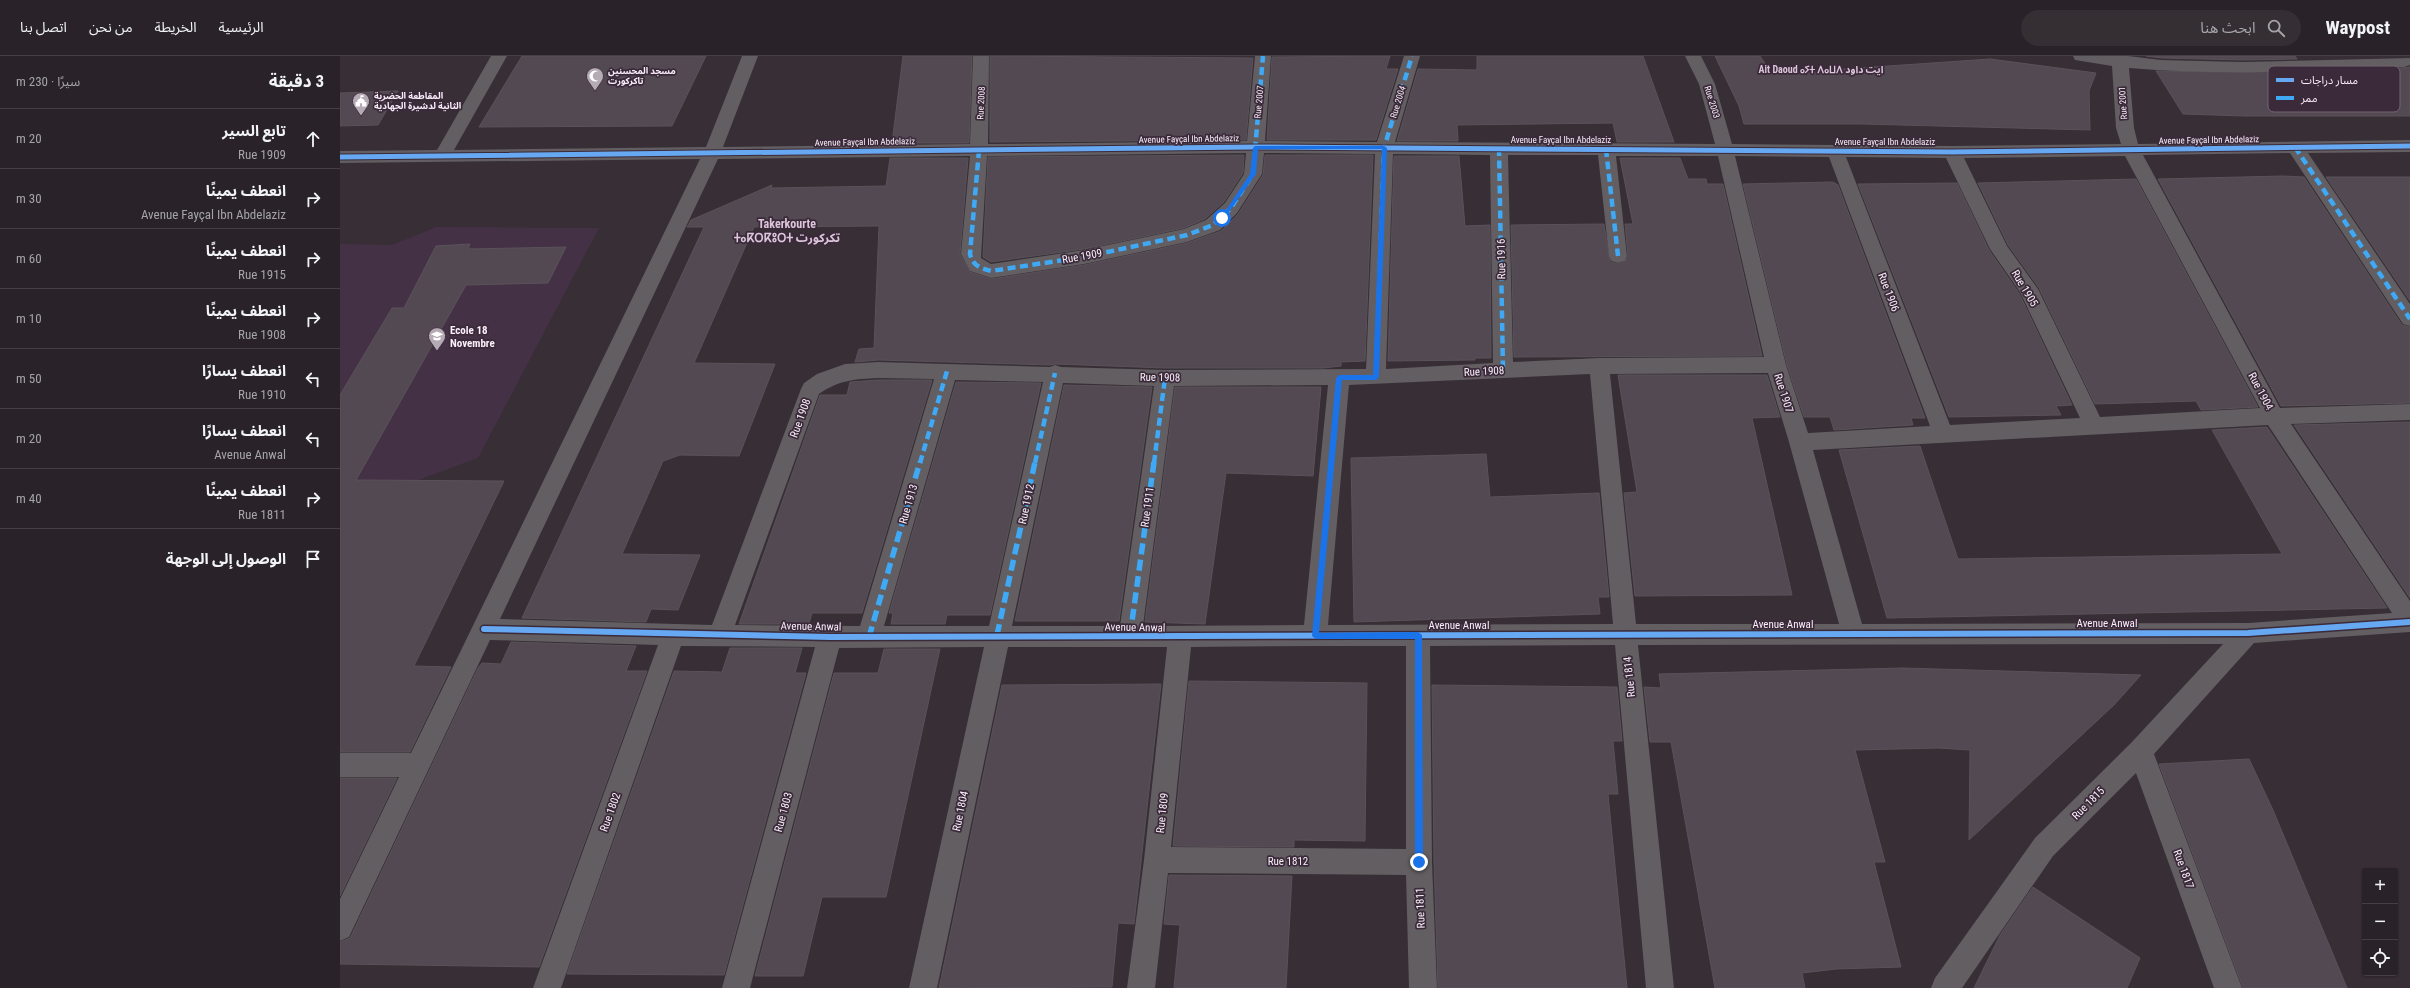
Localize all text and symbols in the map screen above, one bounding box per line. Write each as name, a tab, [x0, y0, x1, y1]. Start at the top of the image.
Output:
search box	[2021, 10, 2301, 46]
text: Waypost	[2325, 16, 2390, 39]
icon: search	[2265, 17, 2287, 39]
text: اتصل بنا	[20, 19, 67, 35]
text: من نحن	[89, 19, 133, 35]
text: الخريطة	[155, 19, 197, 35]
text: الرئيسية	[219, 19, 264, 35]
text: ابحث هنا	[2200, 19, 2255, 37]
district label: Ait Daoud ⴰⵢⵜ ⴷⴰⵡⴷ ايت داود	[1759, 64, 1884, 76]
mosque icon: مسجد المحسنين تاكركورت	[585, 66, 605, 91]
place label: مسجد المحسنين تاكركورت	[608, 66, 676, 87]
legend	[2268, 66, 2400, 112]
text: 3 دقيقة	[269, 71, 324, 91]
text: سيرًا · 230 m	[16, 74, 80, 89]
text: مسار دراجات	[2301, 74, 2358, 87]
street label: Rue 2007	[1253, 84, 1265, 119]
street label: Rue 2004	[1388, 84, 1408, 119]
street label: Rue 2003	[1702, 85, 1722, 119]
street label: Rue 2008	[975, 86, 987, 120]
street label: Rue 2001	[2117, 86, 2129, 120]
public building icon: المقاطعة الحضرية الثانية لدشيرة الجهادية	[351, 91, 371, 116]
place label: المقاطعة الحضرية الثانية لدشيرة الجهادية	[374, 91, 461, 112]
text: ممر	[2300, 92, 2318, 105]
text: تابع السير	[222, 122, 286, 140]
icon: ahead	[302, 128, 324, 150]
text: 20 m	[16, 131, 42, 146]
street label: Avenue Fayçal Ibn Abdelaziz	[1139, 133, 1239, 145]
street label: Avenue Fayçal Ibn Abdelaziz	[2159, 134, 2259, 146]
street label: Avenue Fayçal Ibn Abdelaziz	[1511, 135, 1611, 145]
street label: Avenue Fayçal Ibn Abdelaziz	[815, 136, 915, 148]
street label: Avenue Fayçal Ibn Abdelaziz	[1835, 137, 1935, 147]
text: Rue 1909	[238, 147, 286, 162]
text: انعطف يمينًا	[206, 182, 286, 200]
icon: right	[302, 188, 324, 210]
text: 30 m	[16, 191, 42, 206]
text: Avenue Fayçal Ibn Abdelaziz	[141, 207, 286, 222]
route start	[1213, 209, 1231, 227]
district label: Takerkourte ⵜⴰⴽⵔⴽⵓⵔⵜ تكركورت	[734, 217, 841, 245]
street label: Rue 1916	[1495, 239, 1508, 279]
text: انعطف يمينًا	[206, 242, 286, 260]
street label: Rue 1909	[1061, 247, 1103, 266]
icon: right	[302, 248, 324, 270]
text: 60 m	[16, 251, 42, 266]
text: Rue 1915	[238, 267, 286, 282]
street label: Rue 1905	[2009, 268, 2041, 309]
street label: Rue 1906	[1875, 271, 1902, 313]
text: انعطف يمينًا	[206, 302, 286, 320]
icon: right	[302, 308, 324, 330]
text: 10 m	[16, 311, 42, 326]
place label: Ecole 18 Novembre	[450, 324, 495, 350]
school or university icon: Ecole 18 Novembre	[427, 326, 447, 351]
text: Rue 1908	[238, 327, 286, 342]
text: انعطف يسارًا	[202, 362, 286, 380]
street label: Rue 1908	[1463, 364, 1505, 379]
icon: left	[302, 368, 324, 390]
street label: Rue 1904	[2245, 370, 2276, 413]
text: 50 m	[16, 371, 42, 386]
street label: Rue 1908	[1140, 371, 1180, 384]
street label: Rue 1907	[1771, 372, 1796, 414]
text: Rue 1910	[238, 387, 286, 402]
street label: Rue 1908	[787, 397, 814, 439]
text: انعطف يسارًا	[202, 422, 286, 440]
icon: left	[302, 428, 324, 450]
text: 20 m	[16, 431, 42, 446]
text: Avenue Anwal	[214, 447, 286, 462]
text: انعطف يمينًا	[206, 482, 286, 500]
street label: Rue 1913	[897, 483, 920, 525]
street label: Rue 1912	[1016, 483, 1037, 525]
street label: Rue 1911	[1138, 486, 1157, 528]
icon: right	[302, 488, 324, 510]
text: 40 m	[16, 491, 42, 506]
text: Rue 1811	[238, 507, 286, 522]
icon: arrive	[302, 548, 324, 570]
text: الوصول إلى الوجهة	[166, 550, 286, 568]
street label: Avenue Anwal	[2077, 617, 2137, 630]
street label: Avenue Anwal	[1753, 618, 1813, 631]
street label: Avenue Anwal	[780, 619, 842, 634]
street label: Avenue Anwal	[1429, 619, 1489, 632]
street label: Avenue Anwal	[1104, 620, 1166, 635]
street label: Rue 1814	[1621, 656, 1638, 698]
street label: Rue 1815	[2069, 784, 2107, 822]
street label: Rue 1804	[950, 789, 971, 832]
street label: Rue 1802	[597, 791, 624, 833]
street label: Rue 1803	[772, 791, 795, 833]
street label: Rue 1809	[1154, 792, 1171, 834]
street label: Rue 1817	[2170, 848, 2197, 890]
route end	[1410, 853, 1428, 871]
street label: Rue 1812	[1268, 855, 1308, 868]
map controls	[2362, 868, 2398, 976]
button: +	[2362, 868, 2398, 904]
street label: Rue 1811	[1413, 887, 1428, 928]
button: −	[2362, 904, 2398, 940]
button: locate	[2362, 940, 2398, 976]

